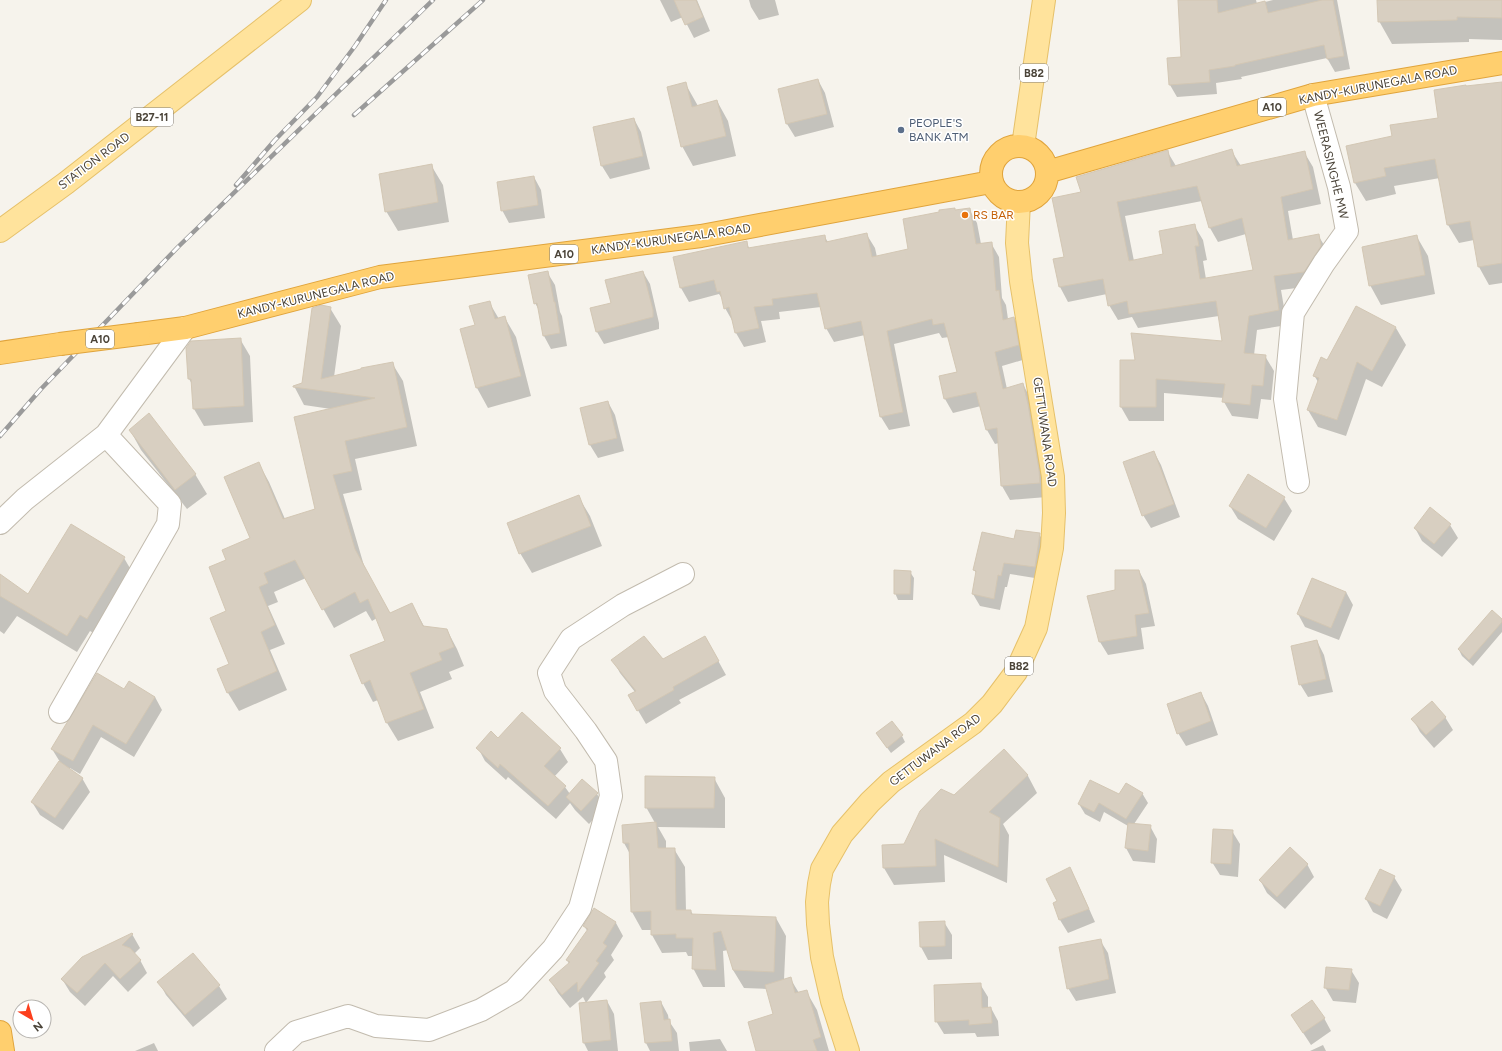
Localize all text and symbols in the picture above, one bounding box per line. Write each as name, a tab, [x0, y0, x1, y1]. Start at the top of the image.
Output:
street label: KANDY-KURUNEGALA ROAD	[1298, 63, 1458, 107]
road number: B82	[1020, 64, 1048, 82]
road number: A10	[1258, 98, 1286, 116]
road number: B27-11	[131, 108, 173, 126]
street label: WEERASINGHE MW	[1311, 109, 1351, 221]
place label: PEOPLE'S BANK ATM	[909, 116, 969, 144]
marker: PEOPLE'S BANK ATM	[896, 125, 906, 135]
street label: STATION ROAD	[56, 130, 132, 192]
place label: RS BAR	[973, 208, 1014, 222]
marker: RS BAR	[960, 210, 970, 220]
street label: KANDY-KURUNEGALA ROAD	[590, 221, 752, 257]
road number: A10	[550, 245, 578, 263]
street label: KANDY-KURUNEGALA ROAD	[236, 269, 396, 321]
road number: A10	[86, 330, 114, 348]
street label: GETTUWANA ROAD	[1030, 376, 1060, 488]
road number: B82	[1005, 657, 1033, 675]
street label: GETTUWANA ROAD	[887, 711, 983, 789]
north arrow	[12, 999, 52, 1039]
text: N	[30, 1019, 45, 1034]

